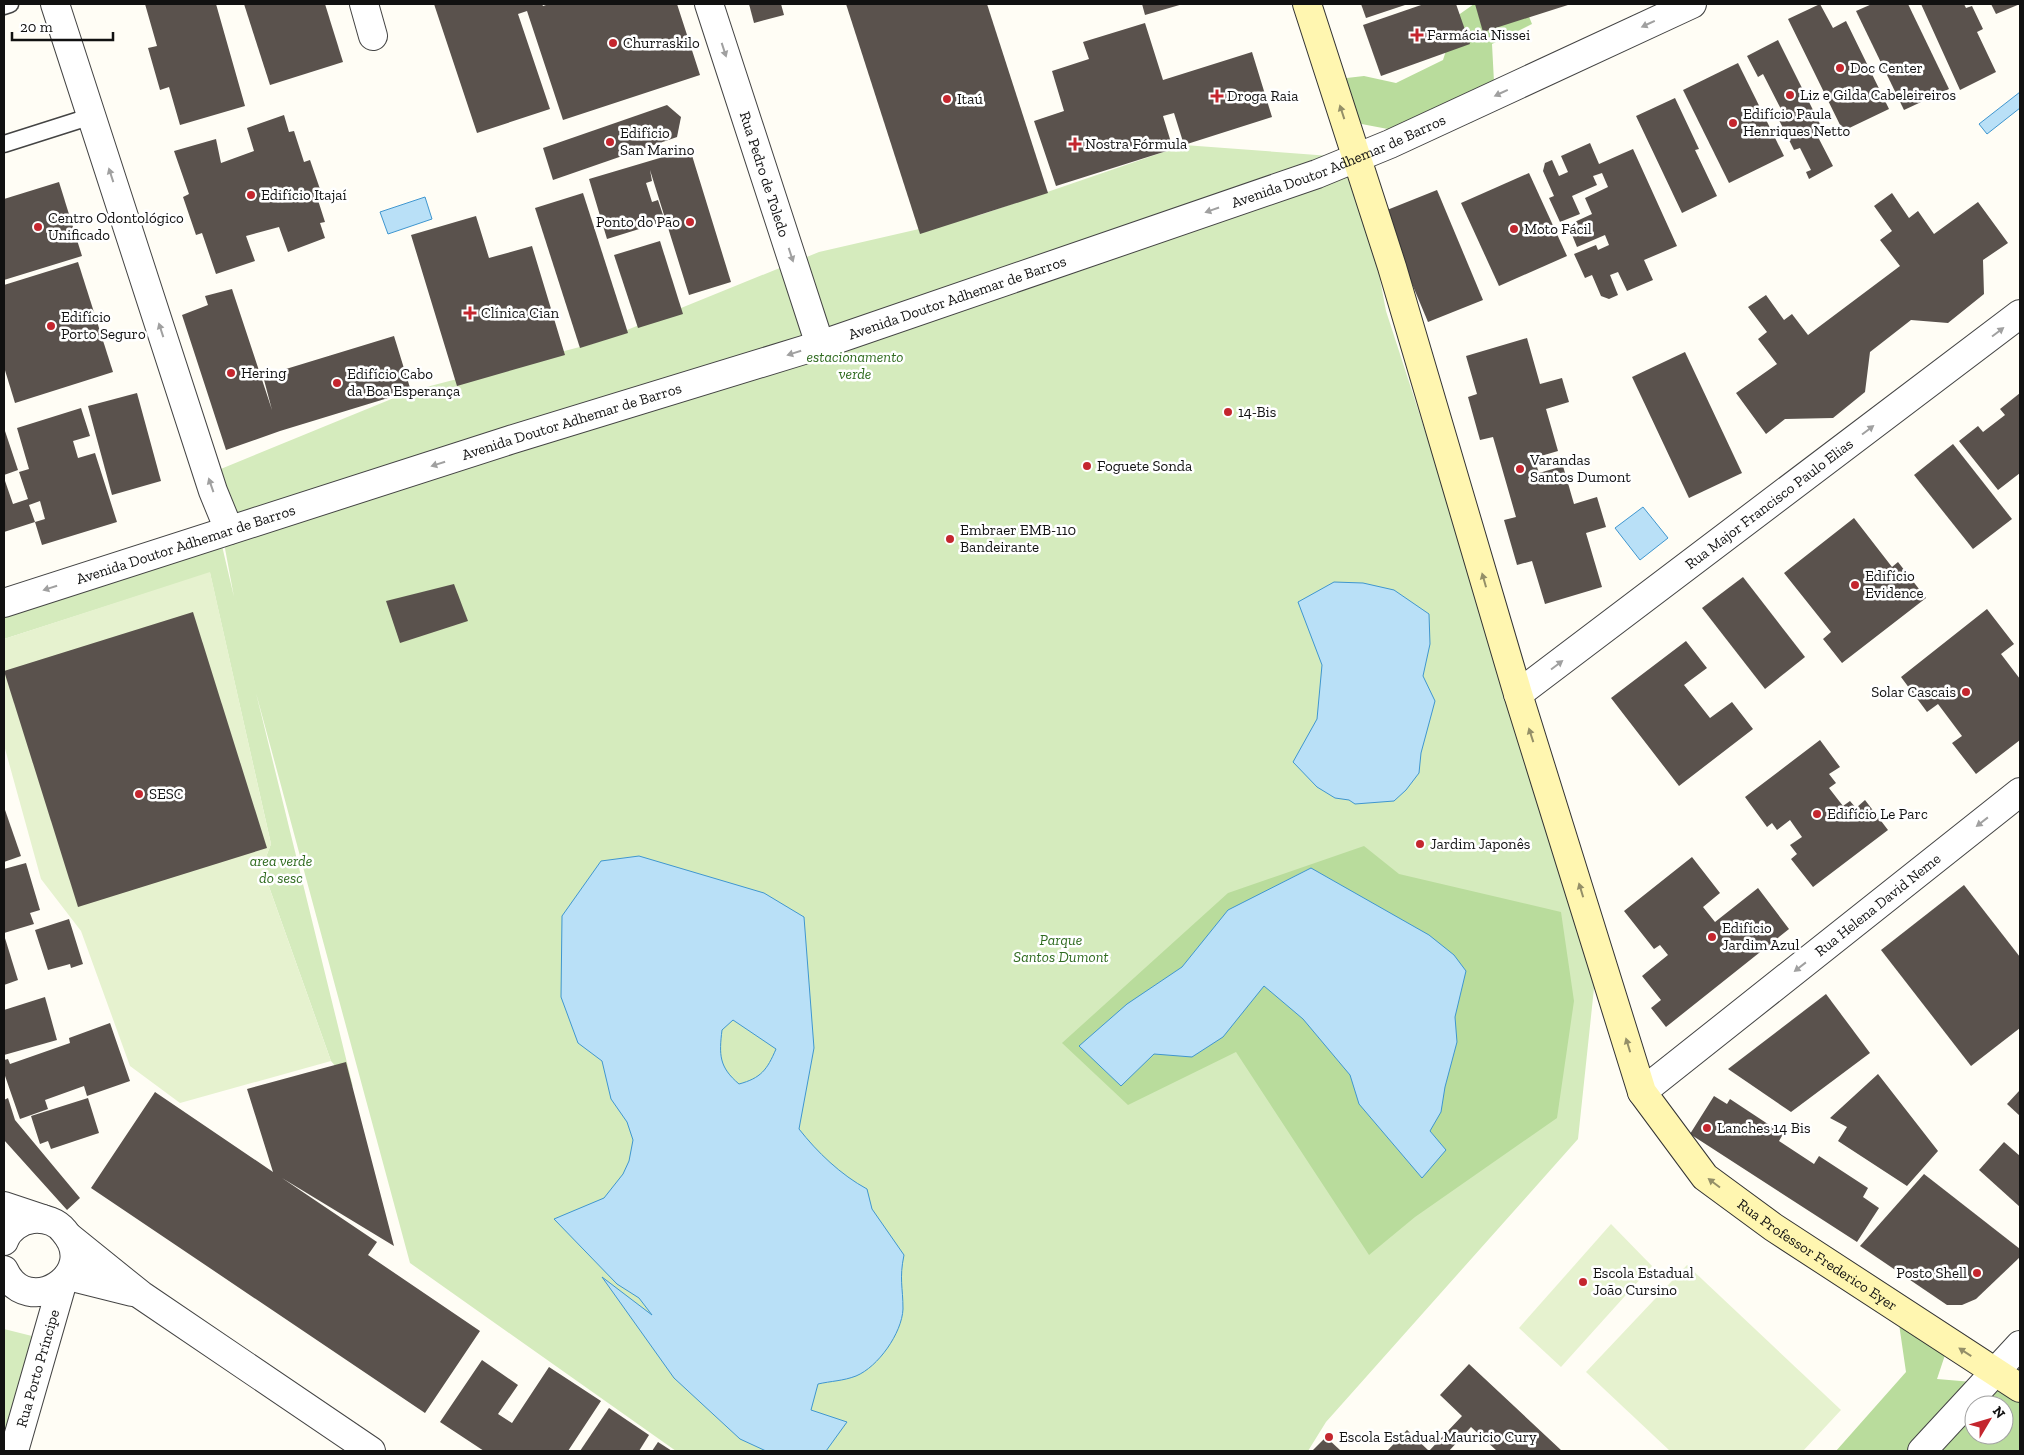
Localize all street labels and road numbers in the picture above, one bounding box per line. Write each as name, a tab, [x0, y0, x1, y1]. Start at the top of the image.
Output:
street label: Rua Pedro de Toledo	[736, 109, 793, 240]
street label: Avenida Doutor Adhemar de Barros	[1229, 111, 1448, 212]
street label: Avenida Doutor Adhemar de Barros	[846, 252, 1069, 344]
street label: Avenida Doutor Adhemar de Barros	[460, 379, 684, 464]
street label: Rua Major Francisco Paulo Elias	[1682, 435, 1857, 573]
street label: Avenida Doutor Adhemar de Barros	[74, 501, 298, 588]
street label: Rua Helena David Neme	[1811, 849, 1944, 960]
street label: Rua Professor Frederico Eyer	[1734, 1195, 1901, 1315]
street label: Rua Porto Príncipe	[12, 1307, 63, 1429]

